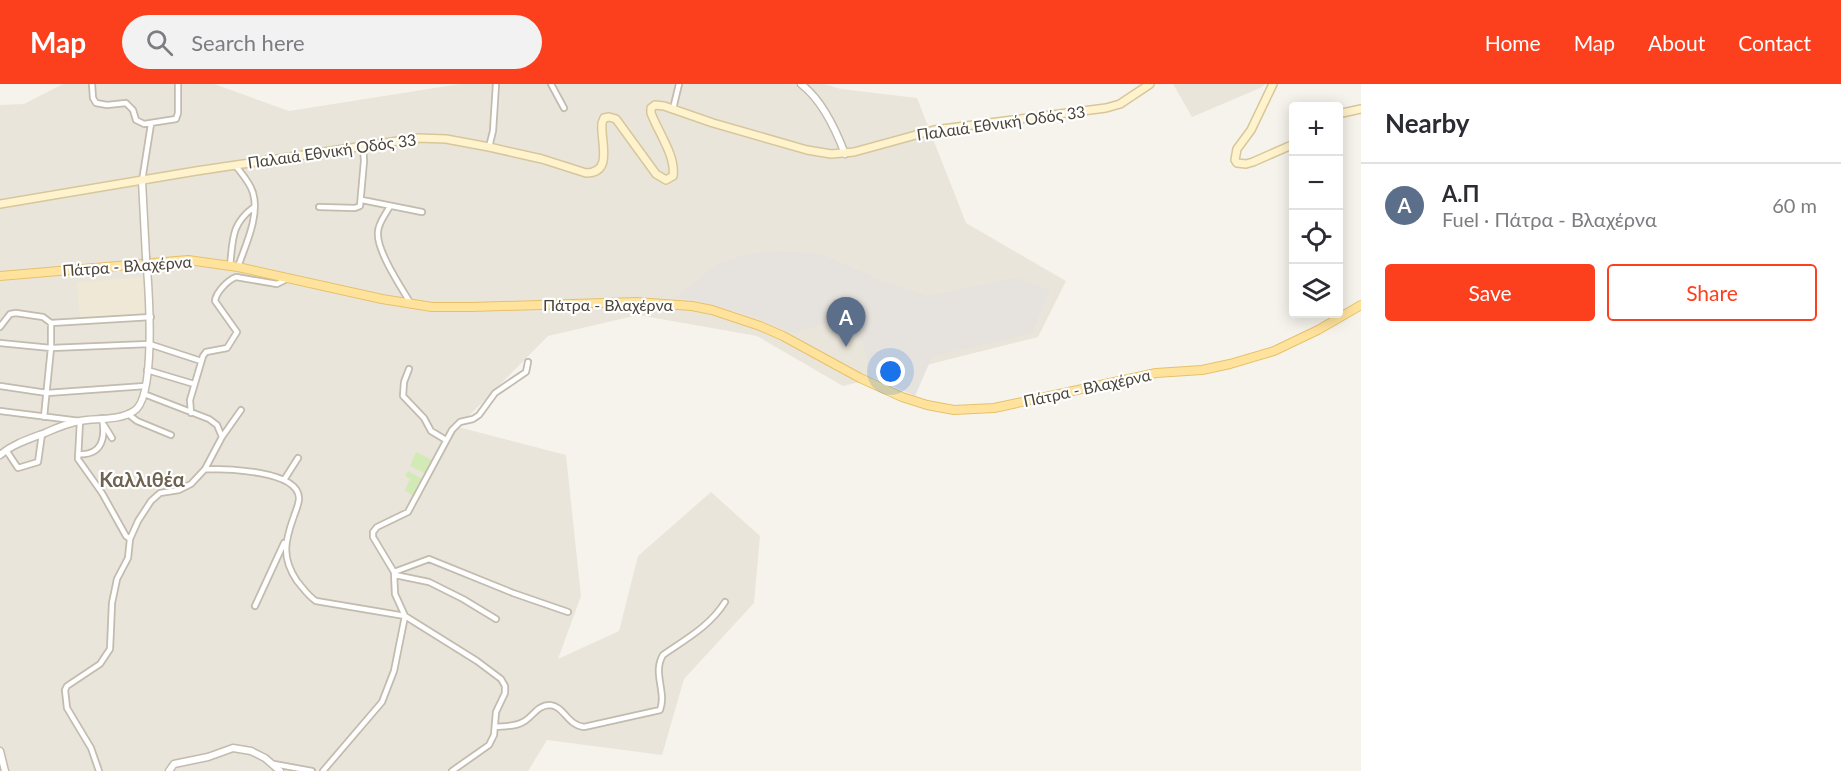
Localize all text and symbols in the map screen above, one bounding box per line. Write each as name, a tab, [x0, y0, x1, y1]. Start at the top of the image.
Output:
search box	[122, 15, 542, 69]
text: Map	[30, 25, 86, 59]
icon: search	[143, 26, 176, 59]
text: Search here	[191, 29, 305, 56]
text: Home	[1485, 30, 1541, 55]
text: Map	[1574, 30, 1615, 55]
text: About	[1648, 30, 1705, 55]
text: Contact	[1738, 30, 1811, 55]
street label: Παλαιά Εθνική Οδός 33	[915, 101, 1086, 144]
map controls	[1289, 102, 1343, 318]
button: +	[1289, 102, 1343, 156]
text: Nearby	[1385, 107, 1470, 139]
street label: Παλαιά Εθνική Οδός 33	[246, 129, 417, 172]
button: −	[1289, 156, 1343, 210]
text: Α.Π	[1442, 180, 1479, 207]
text: A	[1398, 193, 1411, 217]
text: 60 m	[1772, 193, 1817, 217]
text: Fuel · Πάτρα - Βλαχέρνα	[1442, 207, 1657, 231]
button: locate	[1289, 210, 1343, 264]
street label: Πάτρα - Βλαχέρνα	[62, 251, 193, 280]
button: layers	[1289, 264, 1343, 318]
button: Save	[1385, 264, 1595, 321]
button: Share	[1607, 264, 1817, 321]
street label: Πάτρα - Βλαχέρνα	[543, 295, 673, 314]
pin: A	[826, 298, 866, 347]
your location	[876, 357, 905, 386]
street label: Πάτρα - Βλαχέρνα	[1021, 365, 1153, 410]
district label: Καλλιθέα	[99, 467, 185, 491]

